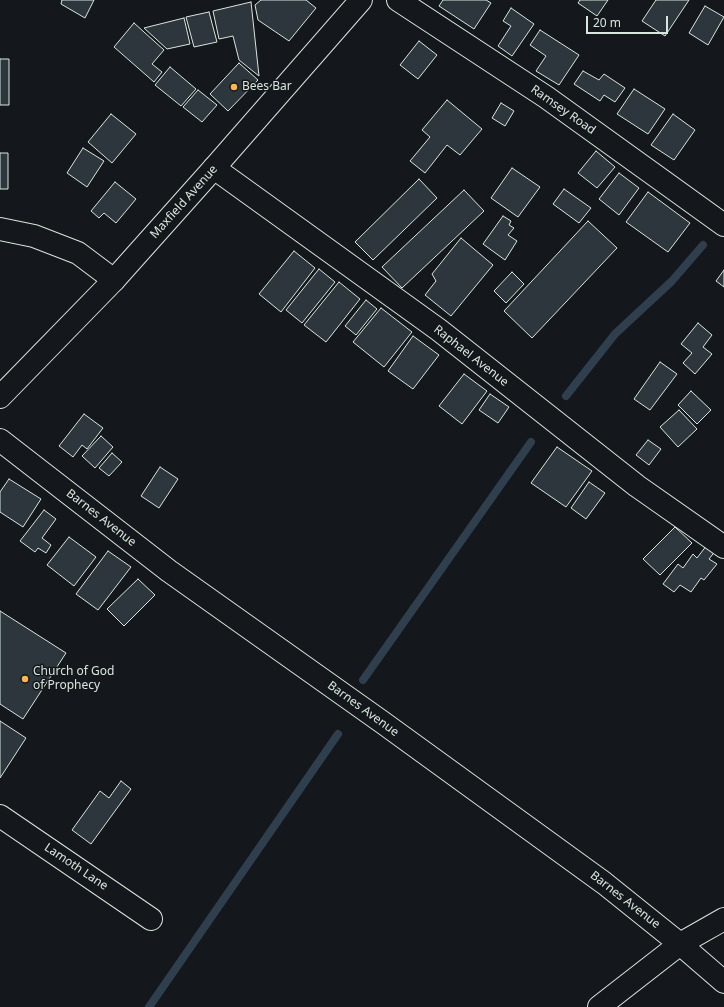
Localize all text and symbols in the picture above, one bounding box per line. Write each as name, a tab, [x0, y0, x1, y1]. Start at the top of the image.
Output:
scale bar	[588, 8, 670, 34]
text: 20 m	[593, 14, 621, 31]
place label: Bees Bar	[242, 80, 292, 94]
marker: Bees Bar	[229, 82, 239, 92]
street label: Ramsey Road	[528, 82, 598, 138]
street label: Maxfield Avenue	[147, 162, 221, 242]
street label: Raphael Avenue	[431, 322, 511, 390]
street label: Barnes Avenue	[63, 486, 139, 550]
place label: Church of God of Prophecy	[33, 665, 114, 693]
marker: Church of God of Prophecy	[20, 674, 30, 684]
street label: Barnes Avenue	[325, 678, 401, 740]
street label: Lamoth Lane	[41, 840, 111, 894]
street label: Barnes Avenue	[587, 868, 663, 932]

